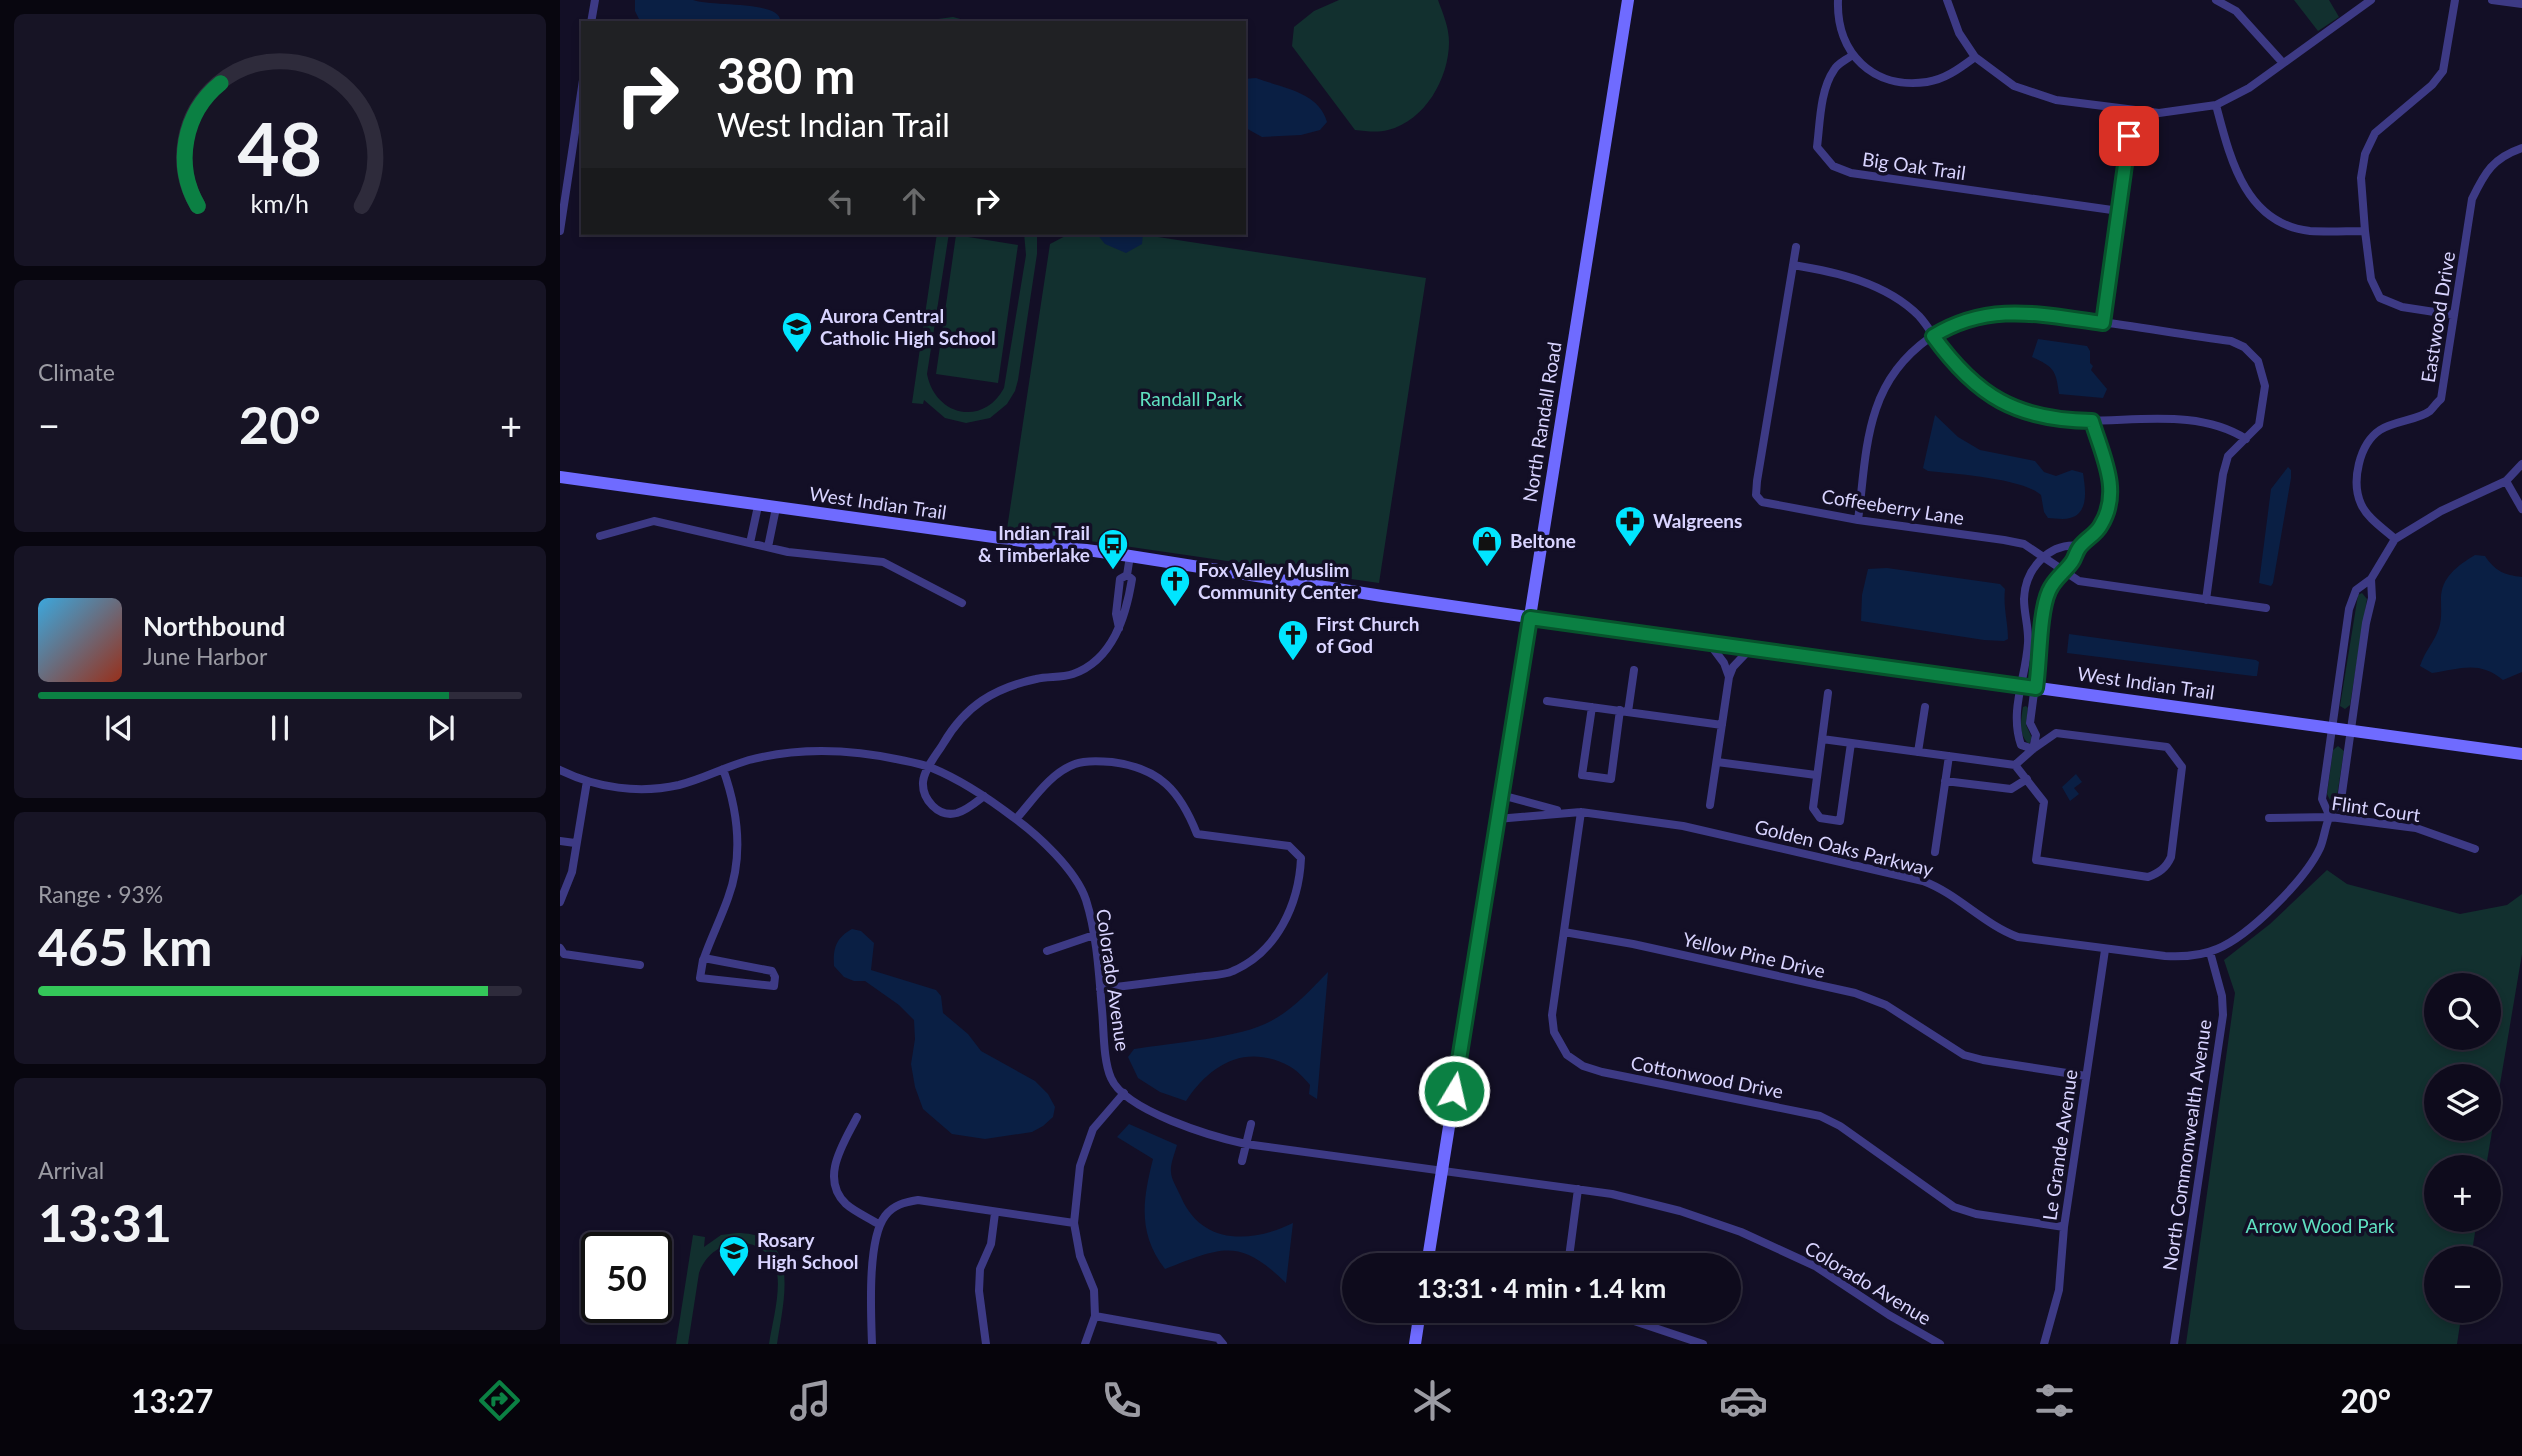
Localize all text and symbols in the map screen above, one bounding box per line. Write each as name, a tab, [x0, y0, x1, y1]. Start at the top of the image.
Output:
text: 380 m	[717, 46, 855, 104]
icon: right	[602, 49, 693, 140]
text: 48	[238, 104, 322, 192]
text: West Indian Trail	[717, 105, 950, 144]
pin	[2099, 106, 2159, 166]
icon: arrive	[2110, 117, 2148, 155]
street label: Big Oak Trail	[1861, 147, 1967, 184]
icon: left	[822, 182, 860, 220]
icon: ahead	[895, 182, 933, 220]
icon: right	[968, 182, 1006, 220]
text: km/h	[251, 188, 309, 218]
street label: Eastwood Drive	[2416, 250, 2459, 384]
place label: Aurora Central Catholic High School	[819, 304, 996, 349]
school or university icon: Aurora Central Catholic High School	[780, 310, 814, 354]
street label: North Randall Road	[1517, 340, 1566, 504]
text: Climate	[38, 358, 115, 386]
park label: Randall Park	[1140, 387, 1243, 410]
text: 20°	[239, 393, 321, 455]
text: −	[38, 402, 60, 448]
text: +	[500, 402, 522, 448]
street label: West Indian Trail	[808, 481, 948, 524]
street label: Coffeeberry Lane	[1820, 484, 1966, 529]
pharmacy icon: Walgreens	[1613, 504, 1647, 548]
place label: Walgreens	[1653, 509, 1742, 532]
place label: Indian Trail & Timberlake	[978, 521, 1090, 566]
shop icon: Beltone	[1470, 524, 1504, 568]
bus stop icon: Indian Trail & Timberlake	[1096, 527, 1130, 571]
place label: Beltone	[1510, 529, 1576, 552]
place label: Fox Valley Muslim Community Center	[1198, 558, 1359, 603]
church icon: Fox Valley Muslim Community Center	[1158, 564, 1192, 608]
text: Northbound	[143, 610, 285, 642]
place label: First Church of God	[1316, 612, 1419, 657]
church icon: First Church of God	[1276, 618, 1310, 662]
text: June Harbor	[143, 642, 267, 670]
street label: West Indian Trail	[2076, 661, 2216, 704]
icon: previous	[100, 709, 138, 747]
icon: pause	[261, 709, 299, 747]
icon: next	[422, 709, 460, 747]
street label: Flint Court	[2330, 791, 2422, 826]
street label: Golden Oaks Parkway	[1752, 814, 1936, 881]
text: Range · 93%	[38, 880, 163, 908]
street label: Colorado Avenue	[1092, 907, 1135, 1052]
text: 465 km	[38, 915, 212, 977]
street label: Yellow Pine Drive	[1681, 927, 1828, 982]
map controls	[2424, 973, 2501, 1323]
button: search	[2424, 973, 2501, 1050]
street label: North Commonwealth Avenue	[2157, 1018, 2216, 1272]
street label: Cottonwood Drive	[1629, 1050, 1785, 1103]
position arrow	[1417, 1054, 1491, 1128]
button: layers	[2424, 1064, 2501, 1141]
street label: Le Grande Avenue	[2038, 1068, 2081, 1222]
button: +	[2424, 1155, 2501, 1232]
text: Arrival	[38, 1156, 104, 1184]
text: 13:31	[38, 1191, 172, 1253]
park label: Arrow Wood Park	[2246, 1214, 2395, 1237]
place label: Rosary High School	[757, 1228, 859, 1273]
speed limit sign: 50	[581, 1232, 672, 1323]
school or university icon: Rosary High School	[717, 1234, 751, 1278]
street label: Colorado Avenue	[1801, 1236, 1936, 1329]
button: −	[2424, 1246, 2501, 1323]
text: 13:31 · 4 min · 1.4 km	[1417, 1272, 1666, 1304]
icon: directions	[475, 1376, 524, 1425]
icon: music	[786, 1376, 835, 1425]
icon: phone	[1097, 1376, 1146, 1425]
icon: climate	[1408, 1376, 1457, 1425]
icon: car	[1719, 1376, 1768, 1425]
icon: filters	[2030, 1376, 2079, 1425]
text: 13:27	[131, 1381, 213, 1420]
text: 20°	[2341, 1381, 2391, 1420]

